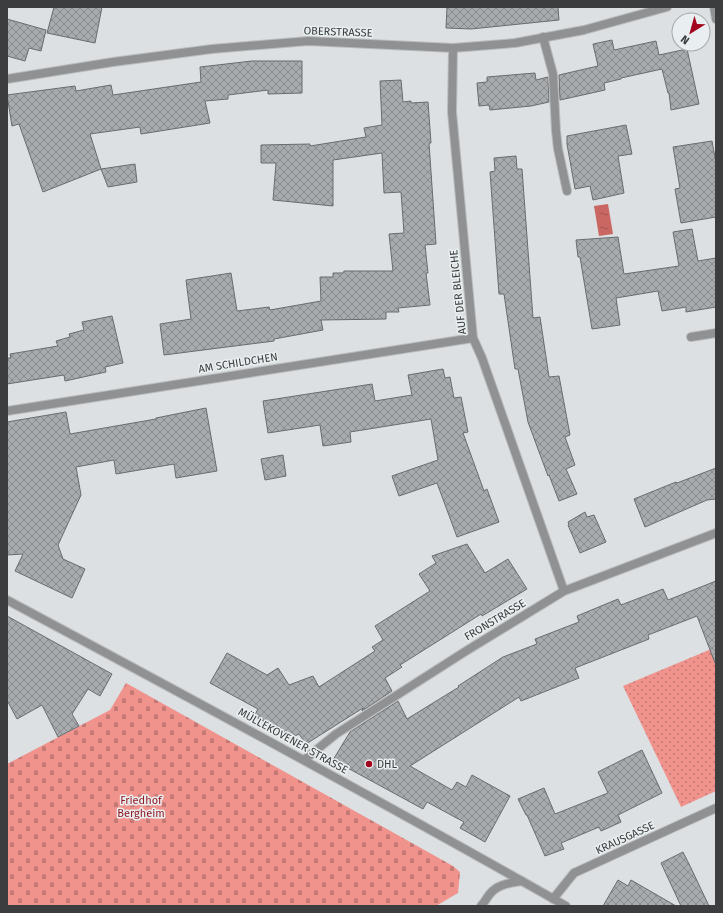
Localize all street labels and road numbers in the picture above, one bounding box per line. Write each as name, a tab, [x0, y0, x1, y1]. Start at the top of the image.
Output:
street label: OBERSTRASSE	[303, 24, 373, 40]
street label: AUF DER BLEICHE	[447, 249, 469, 335]
street label: AM SCHILDCHEN	[197, 350, 279, 376]
street label: FRONSTRASSE	[462, 597, 528, 643]
street label: MÜLLEKOVENER STRASSE	[236, 704, 351, 777]
street label: KRAUSGASSE	[593, 819, 657, 857]

